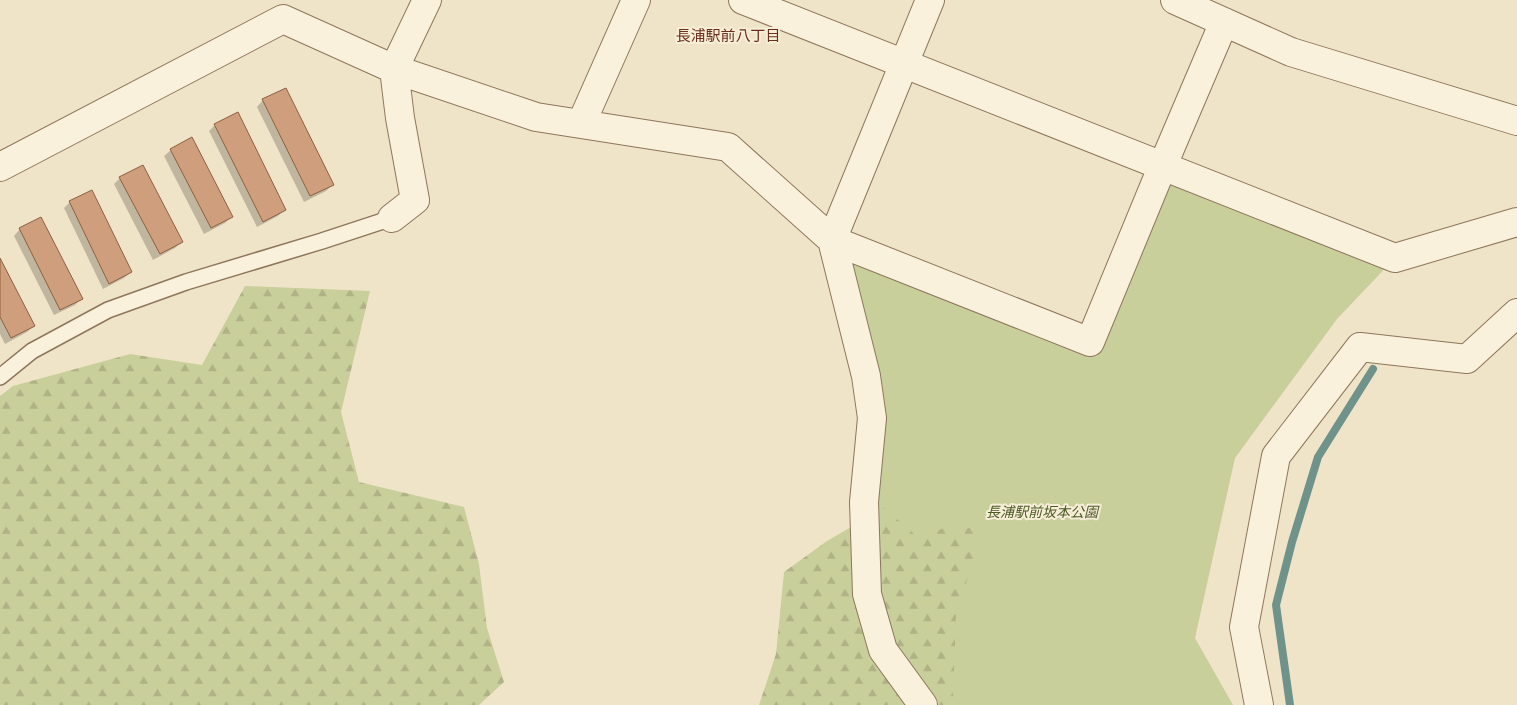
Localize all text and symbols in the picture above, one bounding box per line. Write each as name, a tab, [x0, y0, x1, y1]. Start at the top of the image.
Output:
district label: 長浦駅前八丁目	[675, 24, 781, 45]
park label: 長浦駅前坂本公園	[986, 501, 1100, 521]

